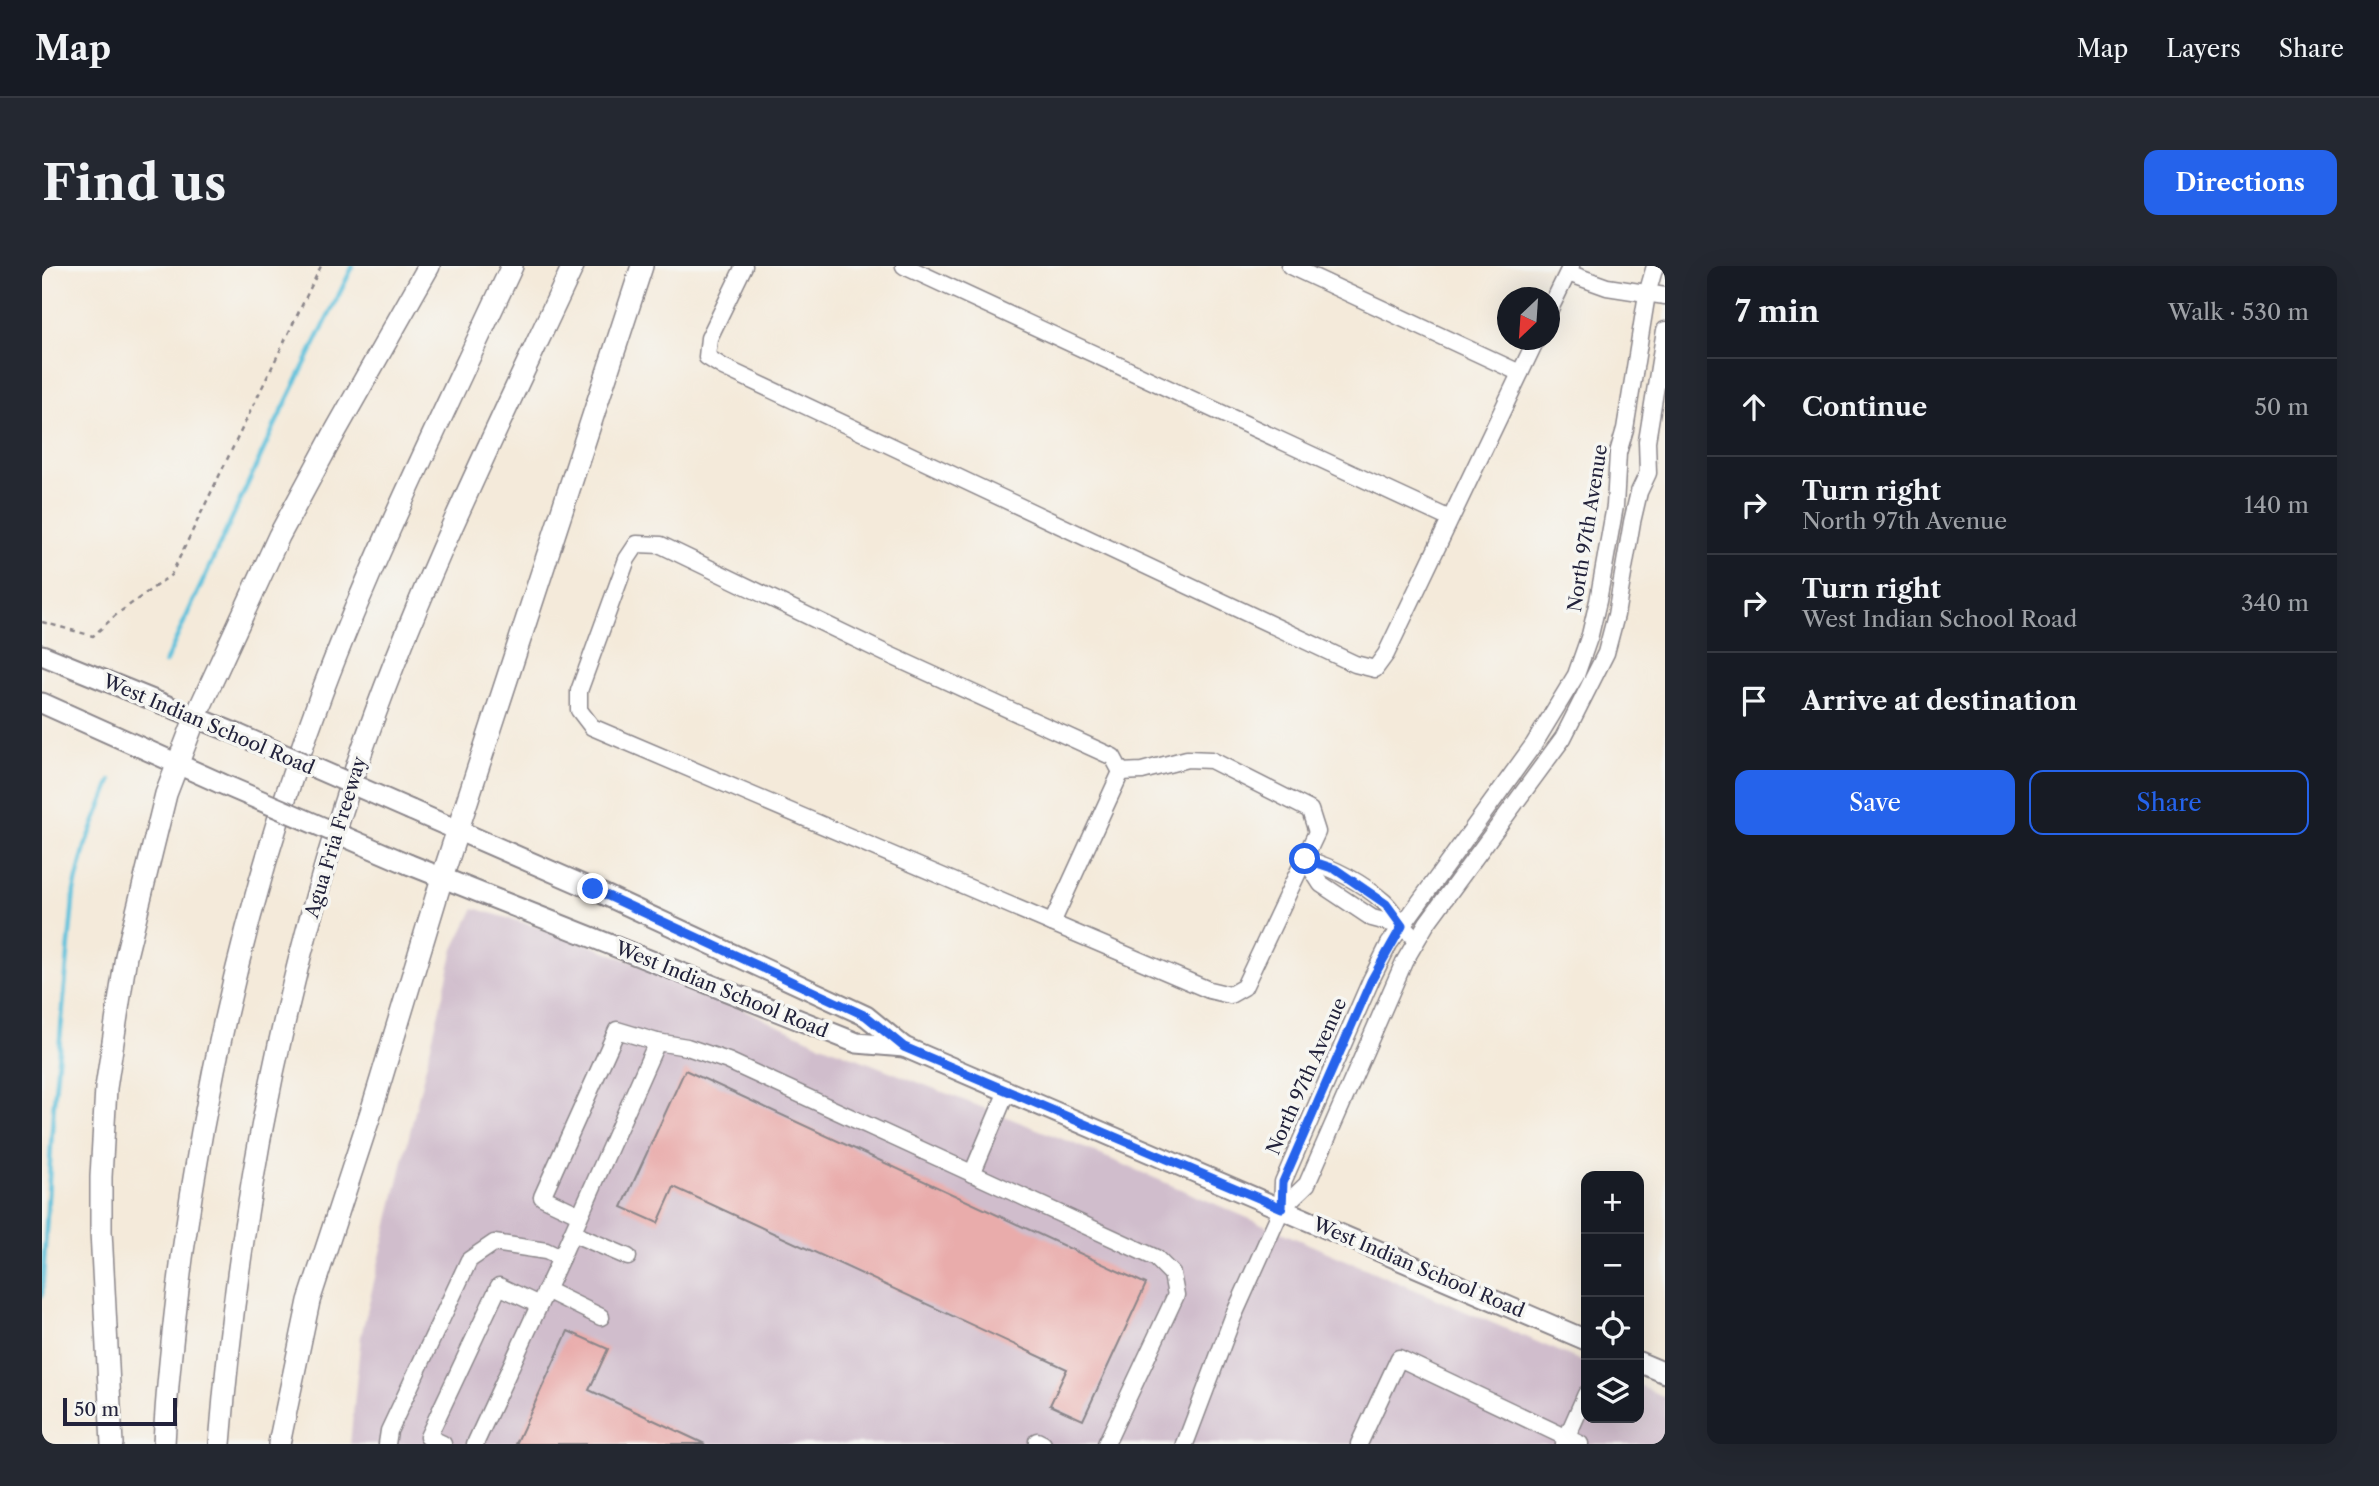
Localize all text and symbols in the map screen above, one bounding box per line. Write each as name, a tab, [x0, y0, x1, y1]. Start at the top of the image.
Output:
text: Map	[35, 28, 111, 69]
text: Map	[2077, 34, 2128, 63]
text: Layers	[2166, 34, 2241, 63]
text: Share	[2279, 34, 2344, 63]
button: Directions	[2144, 150, 2337, 215]
text: Find us	[42, 152, 226, 213]
north arrow	[1497, 287, 1560, 350]
text: 7 min	[1735, 293, 1819, 330]
text: Walk · 530 m	[2168, 298, 2309, 326]
icon: ahead	[1735, 388, 1773, 426]
text: Continue	[1802, 391, 1927, 423]
text: 50 m	[2254, 393, 2309, 421]
street label: North 97th Avenue	[1563, 443, 1612, 614]
text: Turn right	[1802, 475, 1941, 507]
icon: right	[1735, 486, 1773, 524]
text: 140 m	[2244, 491, 2309, 519]
text: North 97th Avenue	[1802, 507, 2007, 535]
text: Turn right	[1802, 573, 1941, 605]
icon: right	[1735, 584, 1773, 622]
text: 340 m	[2241, 589, 2309, 617]
text: West Indian School Road	[1802, 605, 2077, 633]
street label: West Indian School Road	[99, 669, 318, 780]
icon: arrive	[1735, 682, 1773, 720]
text: Arrive at destination	[1802, 685, 2077, 717]
street label: Agua Fria Freeway	[300, 753, 371, 922]
button: Save	[1735, 770, 2015, 835]
button: Share	[2029, 770, 2309, 835]
route start	[1289, 843, 1320, 874]
route end	[577, 873, 608, 904]
street label: West Indian School Road	[611, 936, 832, 1043]
street label: North 97th Avenue	[1261, 994, 1351, 1158]
map controls	[1581, 1171, 1644, 1423]
button: +	[1581, 1171, 1644, 1234]
street label: West Indian School Road	[1309, 1212, 1528, 1323]
button: −	[1581, 1234, 1644, 1297]
button: locate	[1581, 1297, 1644, 1360]
button: layers	[1581, 1360, 1644, 1423]
scale bar	[63, 1395, 177, 1427]
text: 50 m	[74, 1398, 119, 1421]

